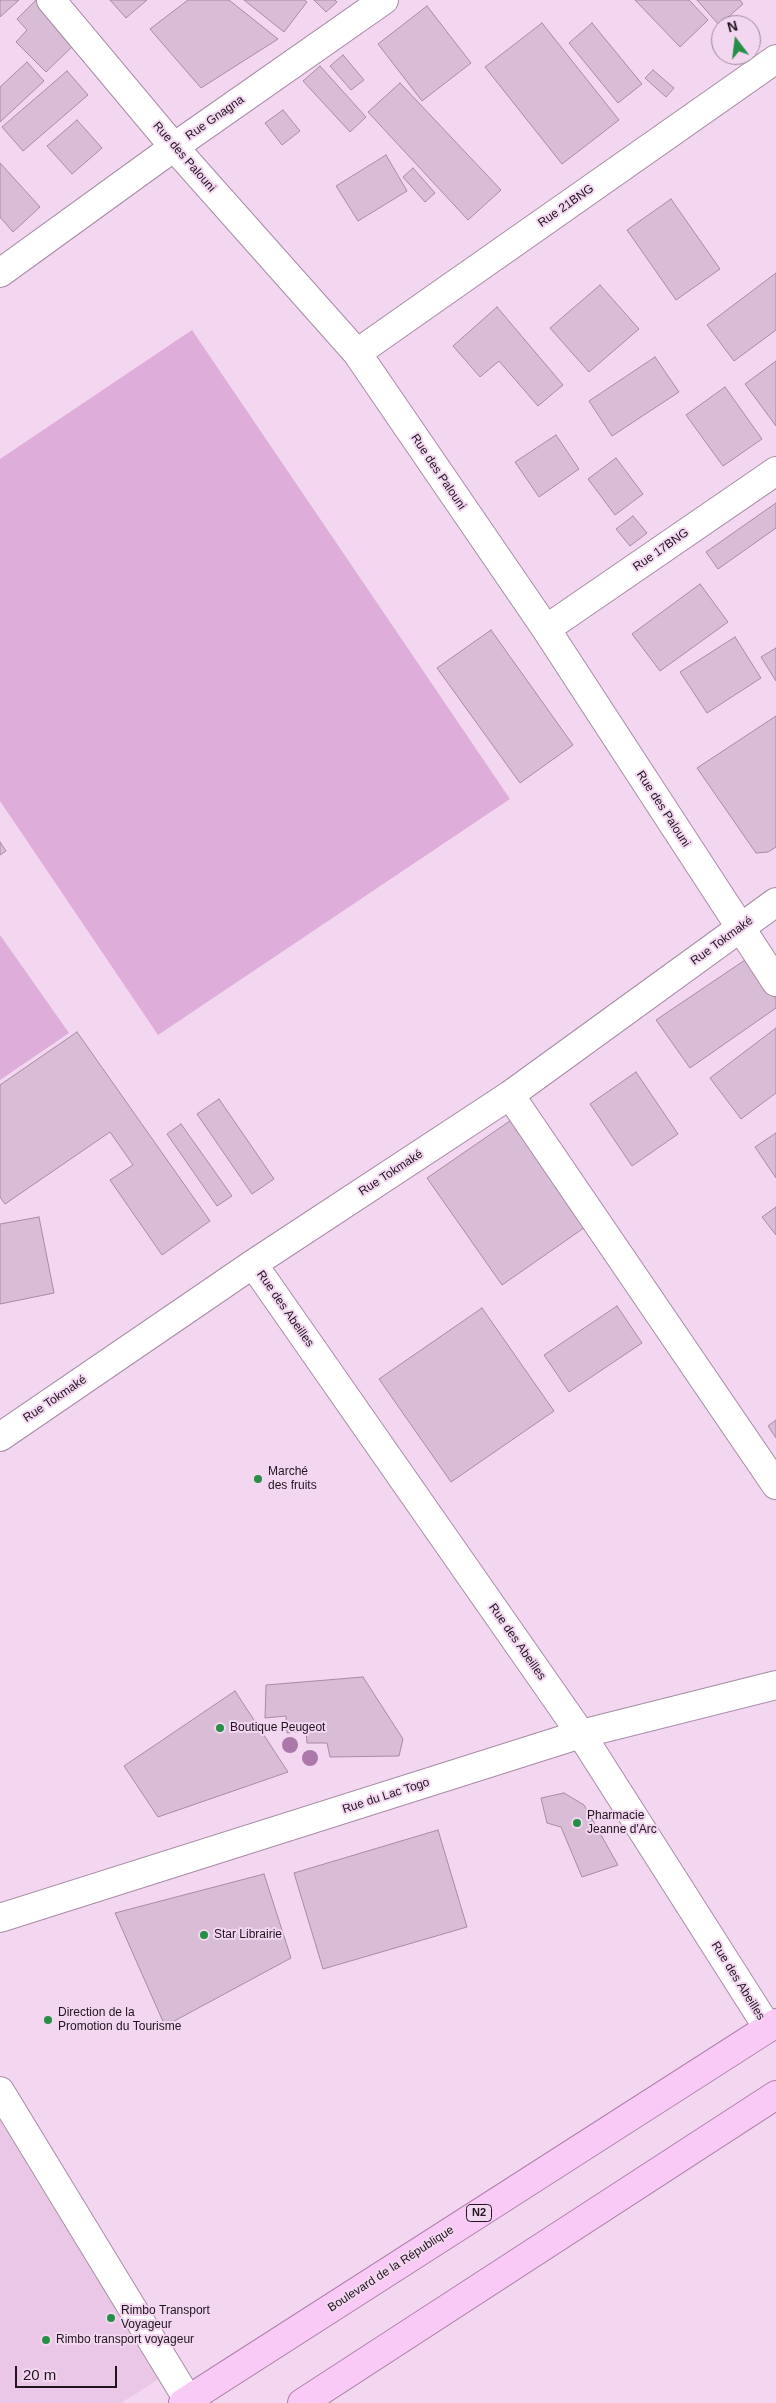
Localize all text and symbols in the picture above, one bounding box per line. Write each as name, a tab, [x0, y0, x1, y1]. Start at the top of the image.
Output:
north arrow	[711, 15, 761, 65]
text: N	[725, 17, 739, 36]
street label: Rue Gnagna	[183, 93, 247, 143]
street label: Rue des Palouni	[150, 119, 218, 195]
street label: Rue 21BNG	[535, 182, 597, 230]
street label: Rue des Palouni	[407, 431, 469, 513]
street label: Rue 17BNG	[630, 526, 692, 574]
street label: Rue des Palouni	[633, 768, 693, 850]
street label: Rue Tokmaké	[688, 914, 756, 968]
street label: Rue Tokmaké	[356, 1147, 426, 1199]
street label: Rue des Abeilles	[253, 1268, 317, 1350]
street label: Rue Tokmaké	[21, 1373, 89, 1425]
place label: Marché des fruits	[268, 1465, 317, 1493]
marker: Marché des fruits	[252, 1473, 264, 1485]
street label: Rue des Abeilles	[485, 1601, 549, 1683]
place label: Boutique Peugeot	[230, 1721, 325, 1735]
marker: Boutique Peugeot	[214, 1722, 226, 1734]
street label: Rue du Lac Togo	[341, 1775, 431, 1817]
place label: Pharmacie Jeanne d'Arc	[587, 1809, 657, 1837]
marker: Pharmacie Jeanne d'Arc	[571, 1817, 583, 1829]
place label: Star Librairie	[214, 1928, 282, 1942]
marker: Star Librairie	[198, 1929, 210, 1941]
street label: Rue des Abeilles	[708, 1939, 768, 2023]
place label: Direction de la Promotion du Tourisme	[58, 2006, 181, 2034]
marker: Direction de la Promotion du Tourisme	[42, 2014, 54, 2026]
road number: N2	[466, 2204, 492, 2222]
street label: Boulevard de la République	[325, 2223, 457, 2315]
place label: Rimbo Transport Voyageur	[121, 2304, 210, 2332]
marker: Rimbo Transport Voyageur	[105, 2312, 117, 2324]
place label: Rimbo transport voyageur	[56, 2333, 194, 2347]
marker: Rimbo transport voyageur	[40, 2334, 52, 2346]
scale bar	[18, 2356, 120, 2388]
text: 20 m	[23, 2366, 56, 2383]

